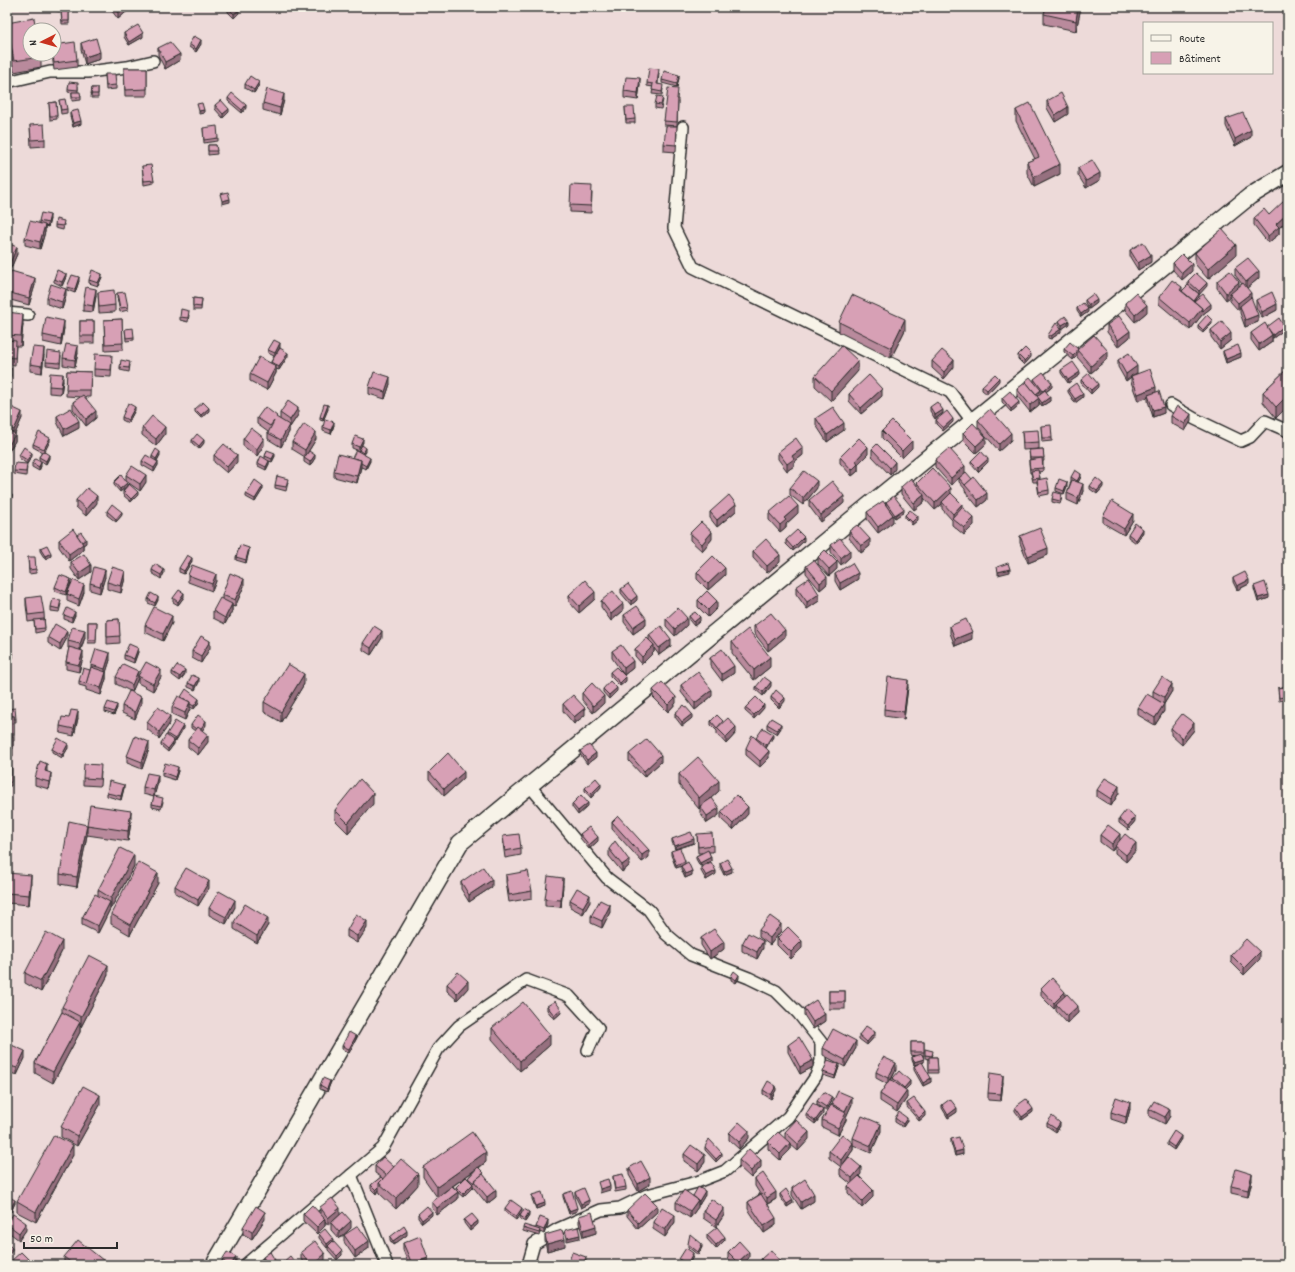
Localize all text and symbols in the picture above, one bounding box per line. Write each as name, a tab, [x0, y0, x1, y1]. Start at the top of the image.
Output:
north arrow	[22, 22, 62, 62]
legend	[1143, 22, 1273, 74]
text: Route	[1179, 31, 1205, 48]
text: N	[26, 39, 42, 46]
text: Bâtiment	[1179, 51, 1221, 68]
scale bar	[24, 1224, 117, 1250]
text: 50 m	[30, 1231, 53, 1248]

